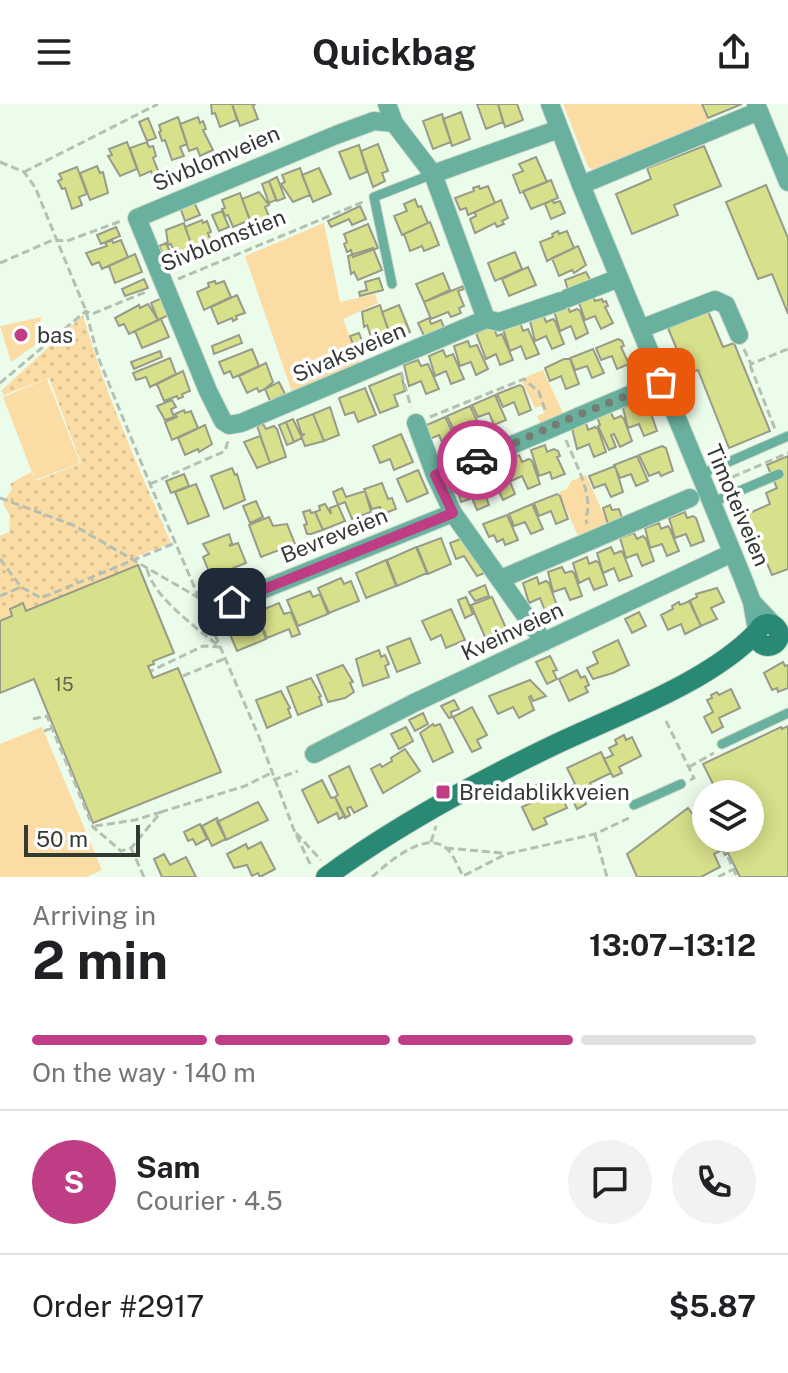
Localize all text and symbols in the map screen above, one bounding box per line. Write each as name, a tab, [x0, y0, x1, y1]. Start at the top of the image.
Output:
icon: menu	[32, 30, 76, 74]
icon: share	[712, 30, 756, 74]
text: Quickbag	[312, 31, 476, 73]
street label: Sivblomveien	[149, 120, 283, 196]
street label: Sivblomstien	[157, 203, 289, 277]
street label: Sivaksveien	[289, 317, 409, 387]
place label: bas	[37, 322, 73, 348]
marker: bas	[12, 326, 30, 344]
pin	[627, 348, 695, 416]
icon: bag	[639, 360, 683, 404]
courier	[437, 420, 517, 500]
icon: car	[455, 438, 499, 482]
street label: Timoteiveien	[701, 440, 775, 570]
street label: Bevreveien	[277, 502, 391, 568]
pin	[198, 568, 266, 636]
icon: home	[210, 580, 254, 624]
street label: Kveinveien	[457, 596, 567, 666]
house number: 15	[55, 674, 73, 695]
place label: Breidablikkveien	[459, 779, 630, 805]
map controls	[692, 780, 764, 852]
button: layers	[692, 780, 764, 852]
marker: Breidablikkveien	[434, 783, 452, 801]
scale bar	[24, 821, 140, 857]
text: 50 m	[36, 826, 88, 852]
text: Arriving in	[32, 900, 156, 931]
text: 13:07–13:12	[589, 927, 756, 963]
text: 2 min	[32, 930, 168, 991]
text: On the way · 140 m	[32, 1057, 256, 1088]
button: chat	[568, 1140, 652, 1224]
button: phone	[672, 1140, 756, 1224]
text: Sam	[136, 1149, 200, 1185]
text: S	[64, 1164, 84, 1200]
text: Courier · 4.5	[136, 1185, 283, 1216]
text: Order #2917	[32, 1288, 204, 1324]
text: $5.87	[669, 1288, 756, 1324]

